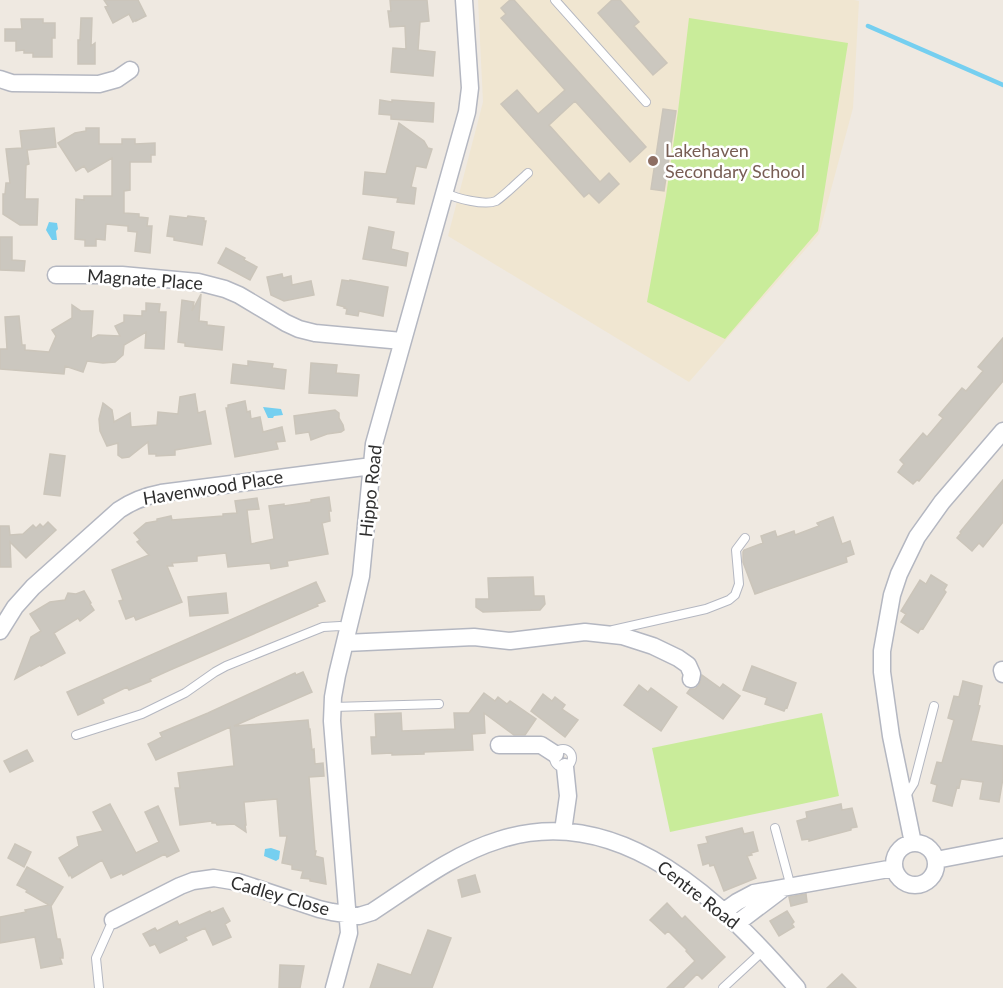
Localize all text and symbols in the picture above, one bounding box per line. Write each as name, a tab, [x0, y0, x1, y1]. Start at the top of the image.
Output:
place label: Lakehaven Secondary School	[665, 139, 805, 182]
marker: Lakehaven Secondary School	[646, 154, 660, 168]
street label: Magnate Place	[86, 264, 204, 294]
street label: Hippo Road	[354, 444, 386, 538]
street label: Havenwood Place	[141, 465, 285, 509]
street label: Centre Road	[653, 855, 744, 933]
street label: Cadley Close	[228, 870, 332, 920]

